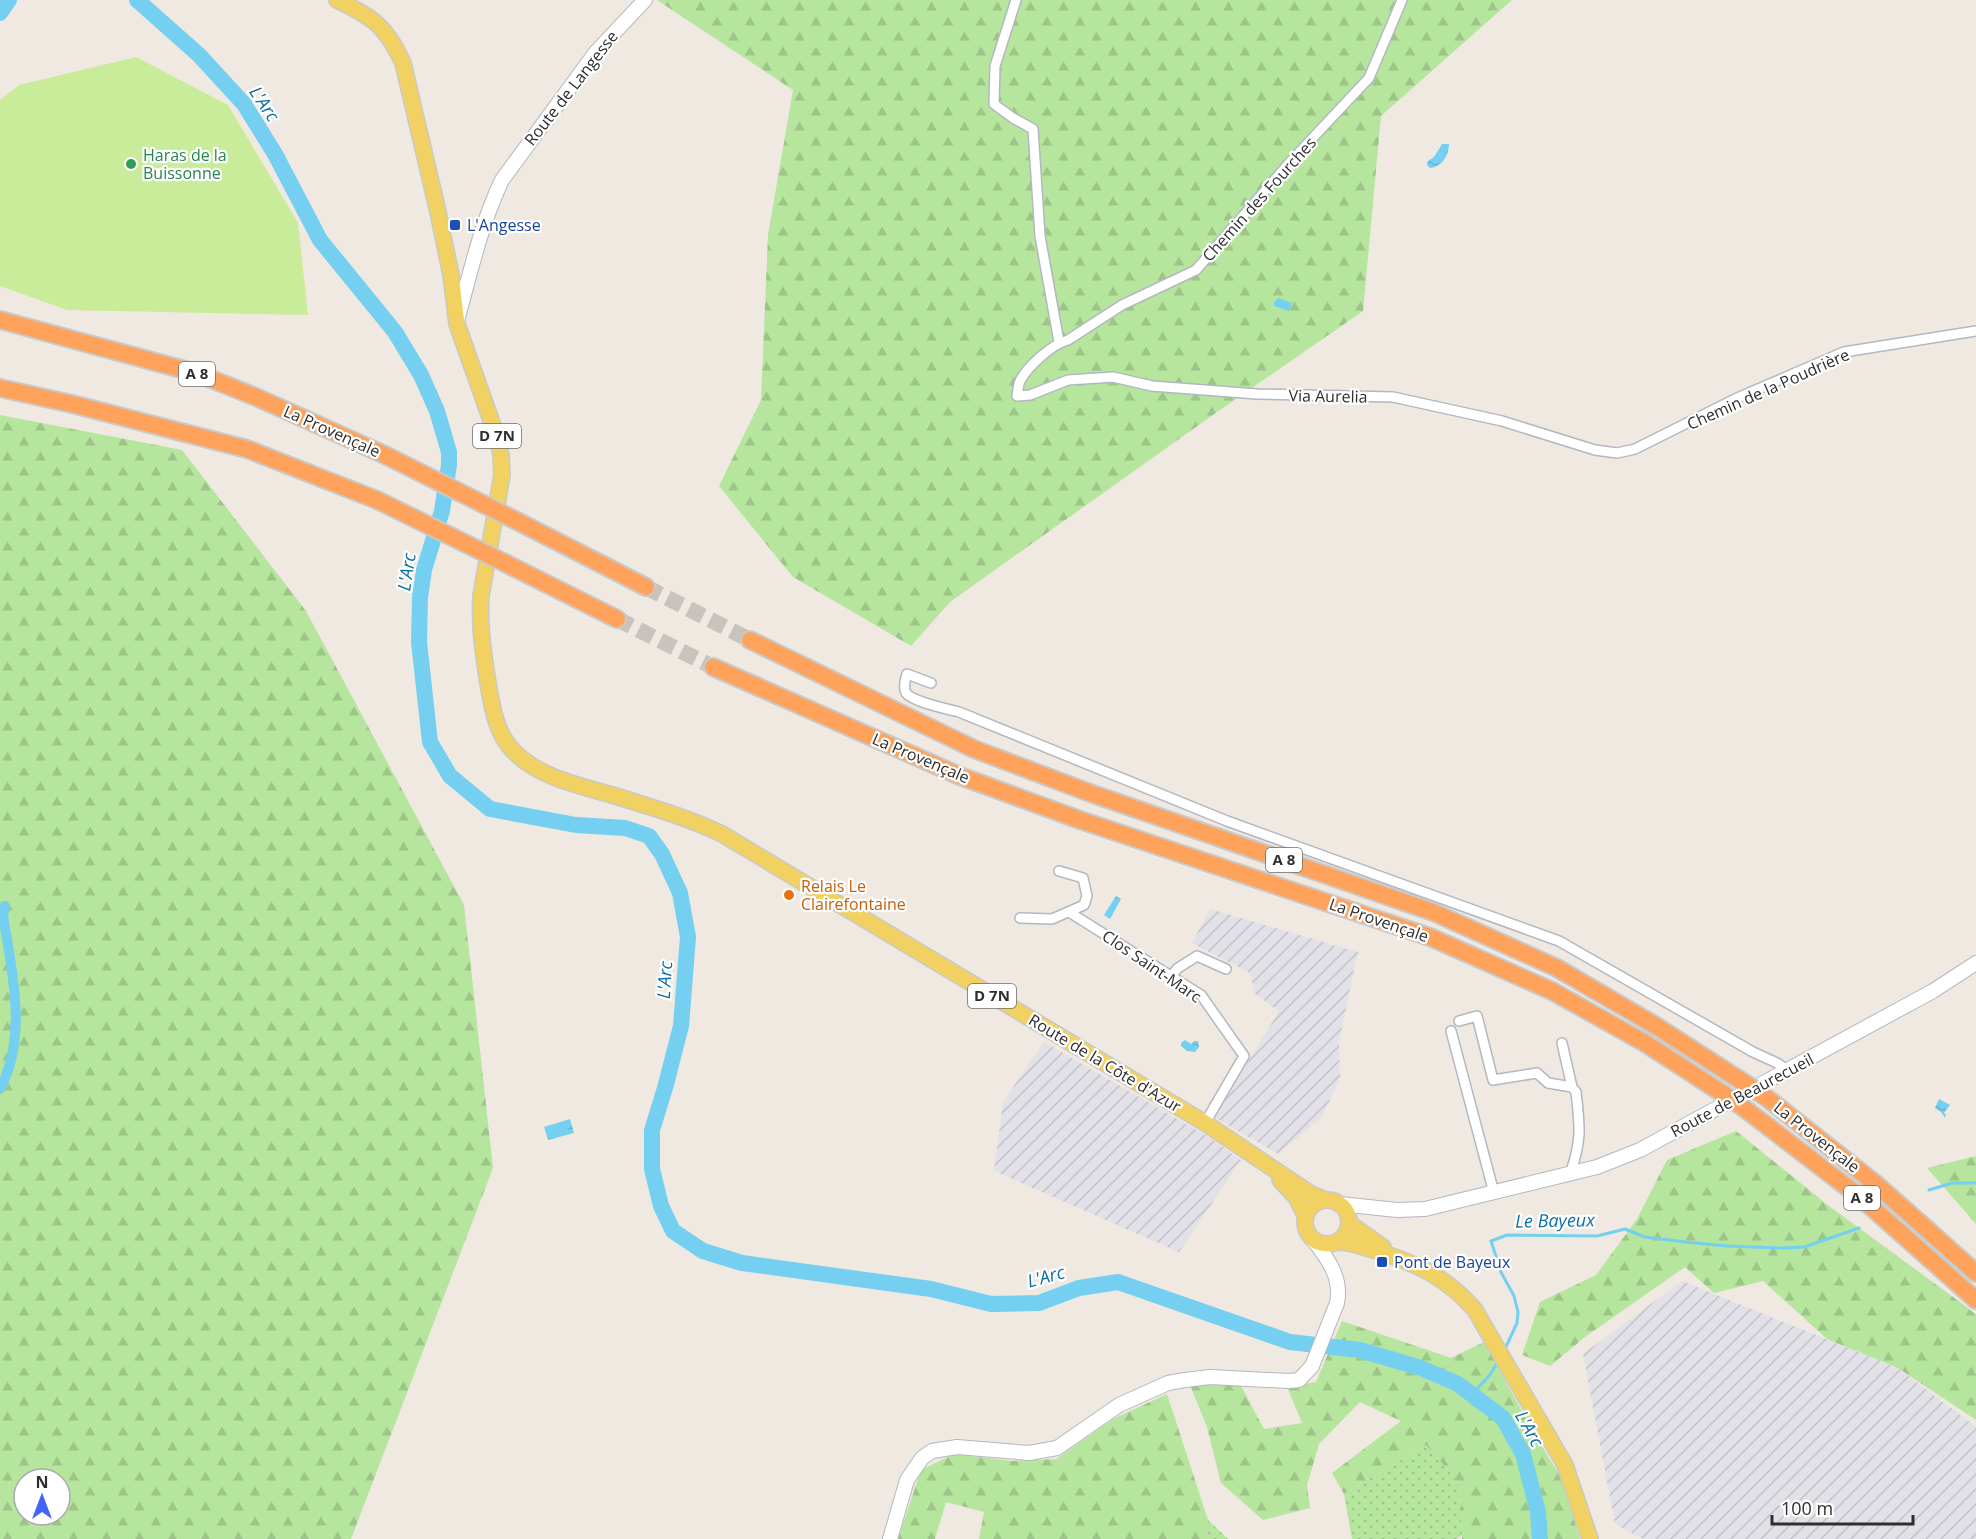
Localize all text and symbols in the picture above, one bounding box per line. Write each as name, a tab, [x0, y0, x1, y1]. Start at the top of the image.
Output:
street label: Route de Langesse	[519, 26, 623, 150]
water label: L'Arc	[244, 81, 286, 127]
street label: Chemin des Fourches	[1197, 132, 1321, 266]
place label: Haras de la Buissonne	[143, 144, 227, 184]
marker: Haras de la Buissonne	[124, 157, 138, 171]
place label: L'Angesse	[467, 214, 541, 236]
marker: L'Angesse	[448, 218, 462, 232]
street label: Chemin de la Poudrière	[1683, 343, 1853, 435]
road number: A 8	[179, 362, 215, 386]
street label: Via Aurelia	[1288, 384, 1368, 408]
street label: La Provençale	[280, 400, 384, 462]
road number: D 7N	[473, 424, 521, 448]
water label: L'Arc	[391, 550, 421, 592]
street label: La Provençale	[869, 728, 973, 788]
road number: A 8	[1266, 848, 1302, 872]
place label: Relais Le Clairefontaine	[801, 875, 906, 915]
marker: Relais Le Clairefontaine	[782, 888, 796, 902]
street label: La Provençale	[1326, 893, 1432, 947]
street label: Clos Saint-Marc	[1098, 925, 1206, 1008]
water label: L'Arc	[651, 959, 677, 1000]
road number: D 7N	[968, 984, 1016, 1008]
street label: Route de la Côte d'Azur	[1025, 1009, 1186, 1117]
street label: Route de Beaurecueil	[1667, 1048, 1817, 1142]
street label: La Provençale	[1769, 1096, 1865, 1178]
road number: A 8	[1844, 1186, 1880, 1210]
water label: Le Bayeux	[1515, 1207, 1596, 1233]
place label: Pont de Bayeux	[1394, 1251, 1511, 1273]
marker: Pont de Bayeux	[1375, 1255, 1389, 1269]
water label: L'Arc	[1024, 1259, 1068, 1293]
water label: L'Arc	[1510, 1406, 1550, 1452]
north arrow	[12, 1467, 72, 1527]
text: N	[35, 1471, 49, 1493]
scale bar	[1772, 1488, 1913, 1526]
text: 100 m	[1781, 1496, 1833, 1520]

